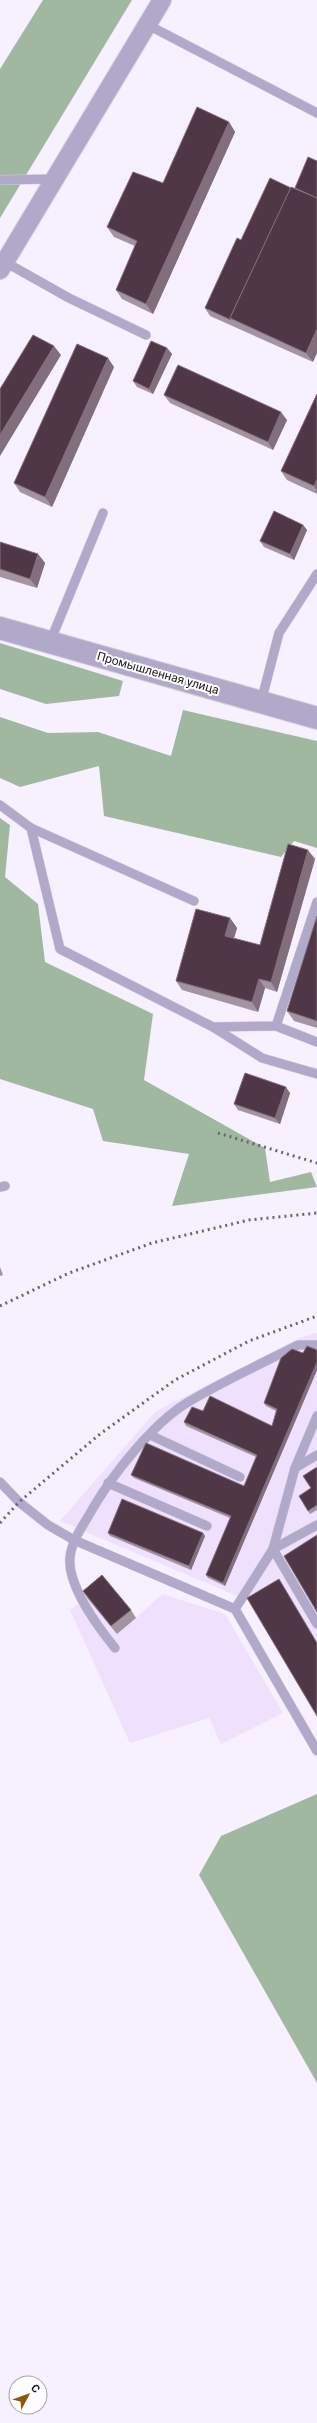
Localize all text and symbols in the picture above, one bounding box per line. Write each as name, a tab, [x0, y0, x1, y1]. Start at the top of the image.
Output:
street label: Промышленная улица	[95, 649, 221, 697]
north arrow	[8, 2375, 48, 2415]
text: С	[28, 2382, 42, 2396]

